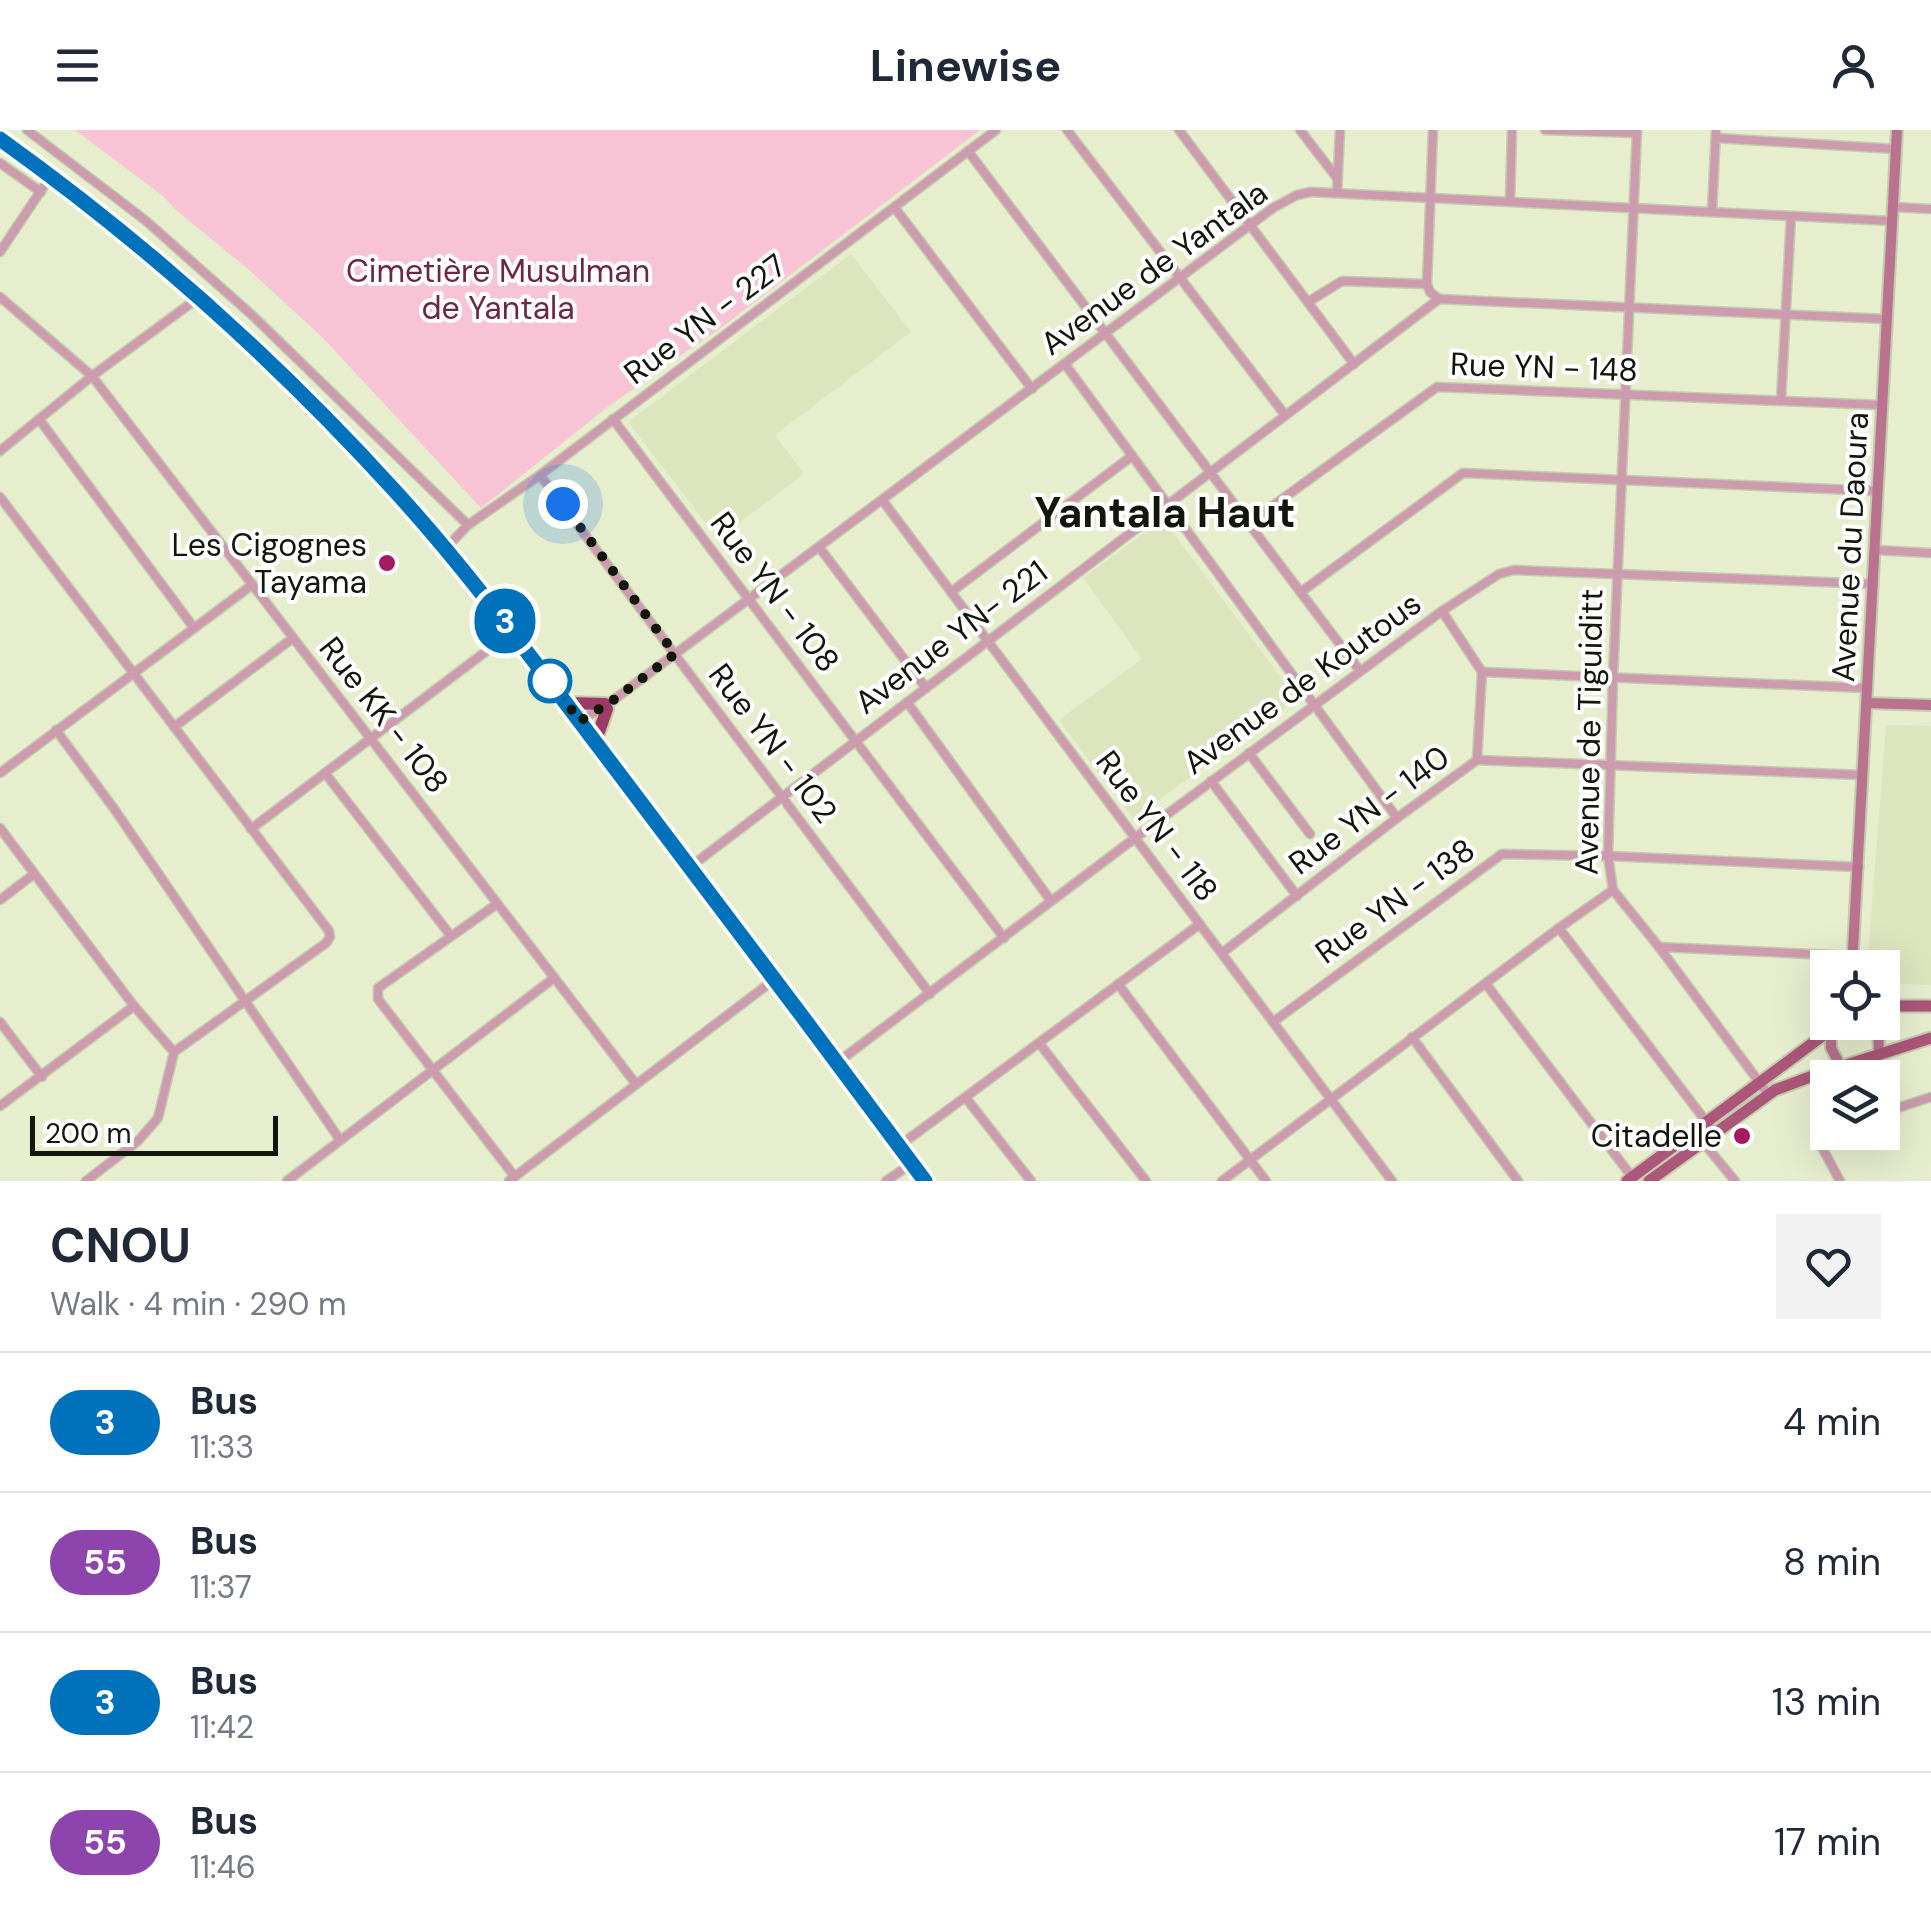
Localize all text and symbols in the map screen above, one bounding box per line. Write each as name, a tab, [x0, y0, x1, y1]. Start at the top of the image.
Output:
text: Linewise	[870, 36, 1061, 95]
icon: menu	[50, 38, 105, 93]
icon: person	[1826, 38, 1881, 93]
street label: Avenue de Yantala	[1032, 172, 1276, 364]
street label: Rue YN - 227	[616, 244, 794, 394]
park label: Cimetière Musulman de Yantala	[346, 250, 650, 329]
street label: Rue YN - 148	[1449, 343, 1639, 391]
street label: Avenue du Daoura	[1822, 411, 1878, 683]
your location	[538, 479, 588, 529]
district label: Yantala Haut	[1035, 485, 1295, 540]
street label: Rue YN - 108	[701, 503, 849, 681]
place label: Les Cigognes Tayama	[171, 524, 367, 603]
street label: Avenue YN- 221	[846, 551, 1056, 723]
marker: Les Cigognes Tayama	[376, 552, 398, 574]
street label: Avenue de Koutous	[1175, 582, 1429, 784]
line badge: 3	[472, 588, 538, 654]
street label: Avenue de Tiguiditt	[1566, 588, 1612, 876]
text: 3	[494, 598, 516, 644]
street label: Rue KK - 108	[310, 628, 458, 802]
street label: Rue YN - 102	[699, 655, 847, 831]
unlabelled marker	[529, 660, 571, 702]
street label: Rue YN - 140	[1280, 736, 1458, 884]
street label: Rue YN - 118	[1087, 742, 1227, 910]
street label: Rue YN - 138	[1307, 829, 1483, 973]
map controls	[1810, 950, 1900, 1150]
button: locate	[1810, 950, 1900, 1040]
button: layers	[1810, 1060, 1900, 1150]
scale bar	[30, 1111, 278, 1156]
text: 200 m	[45, 1115, 132, 1152]
place label: Citadelle	[1591, 1115, 1722, 1157]
marker: Citadelle	[1731, 1125, 1753, 1147]
text: CNOU	[50, 1214, 191, 1277]
button: heart	[1776, 1214, 1881, 1319]
text: Walk · 4 min · 290 m	[50, 1283, 346, 1325]
text: Bus	[190, 1376, 258, 1426]
text: 4 min	[1783, 1397, 1881, 1447]
text: 3	[94, 1399, 116, 1445]
text: 11:33	[190, 1426, 254, 1468]
text: Bus	[190, 1516, 258, 1566]
text: 8 min	[1783, 1537, 1881, 1587]
text: 55	[83, 1539, 127, 1585]
text: 11:37	[190, 1566, 252, 1608]
text: Bus	[190, 1656, 258, 1706]
text: 13 min	[1772, 1677, 1881, 1727]
text: 3	[94, 1679, 116, 1725]
text: 11:42	[190, 1706, 254, 1748]
text: Bus	[190, 1796, 258, 1846]
text: 17 min	[1774, 1817, 1881, 1867]
text: 55	[83, 1819, 127, 1865]
text: 11:46	[190, 1846, 256, 1888]

